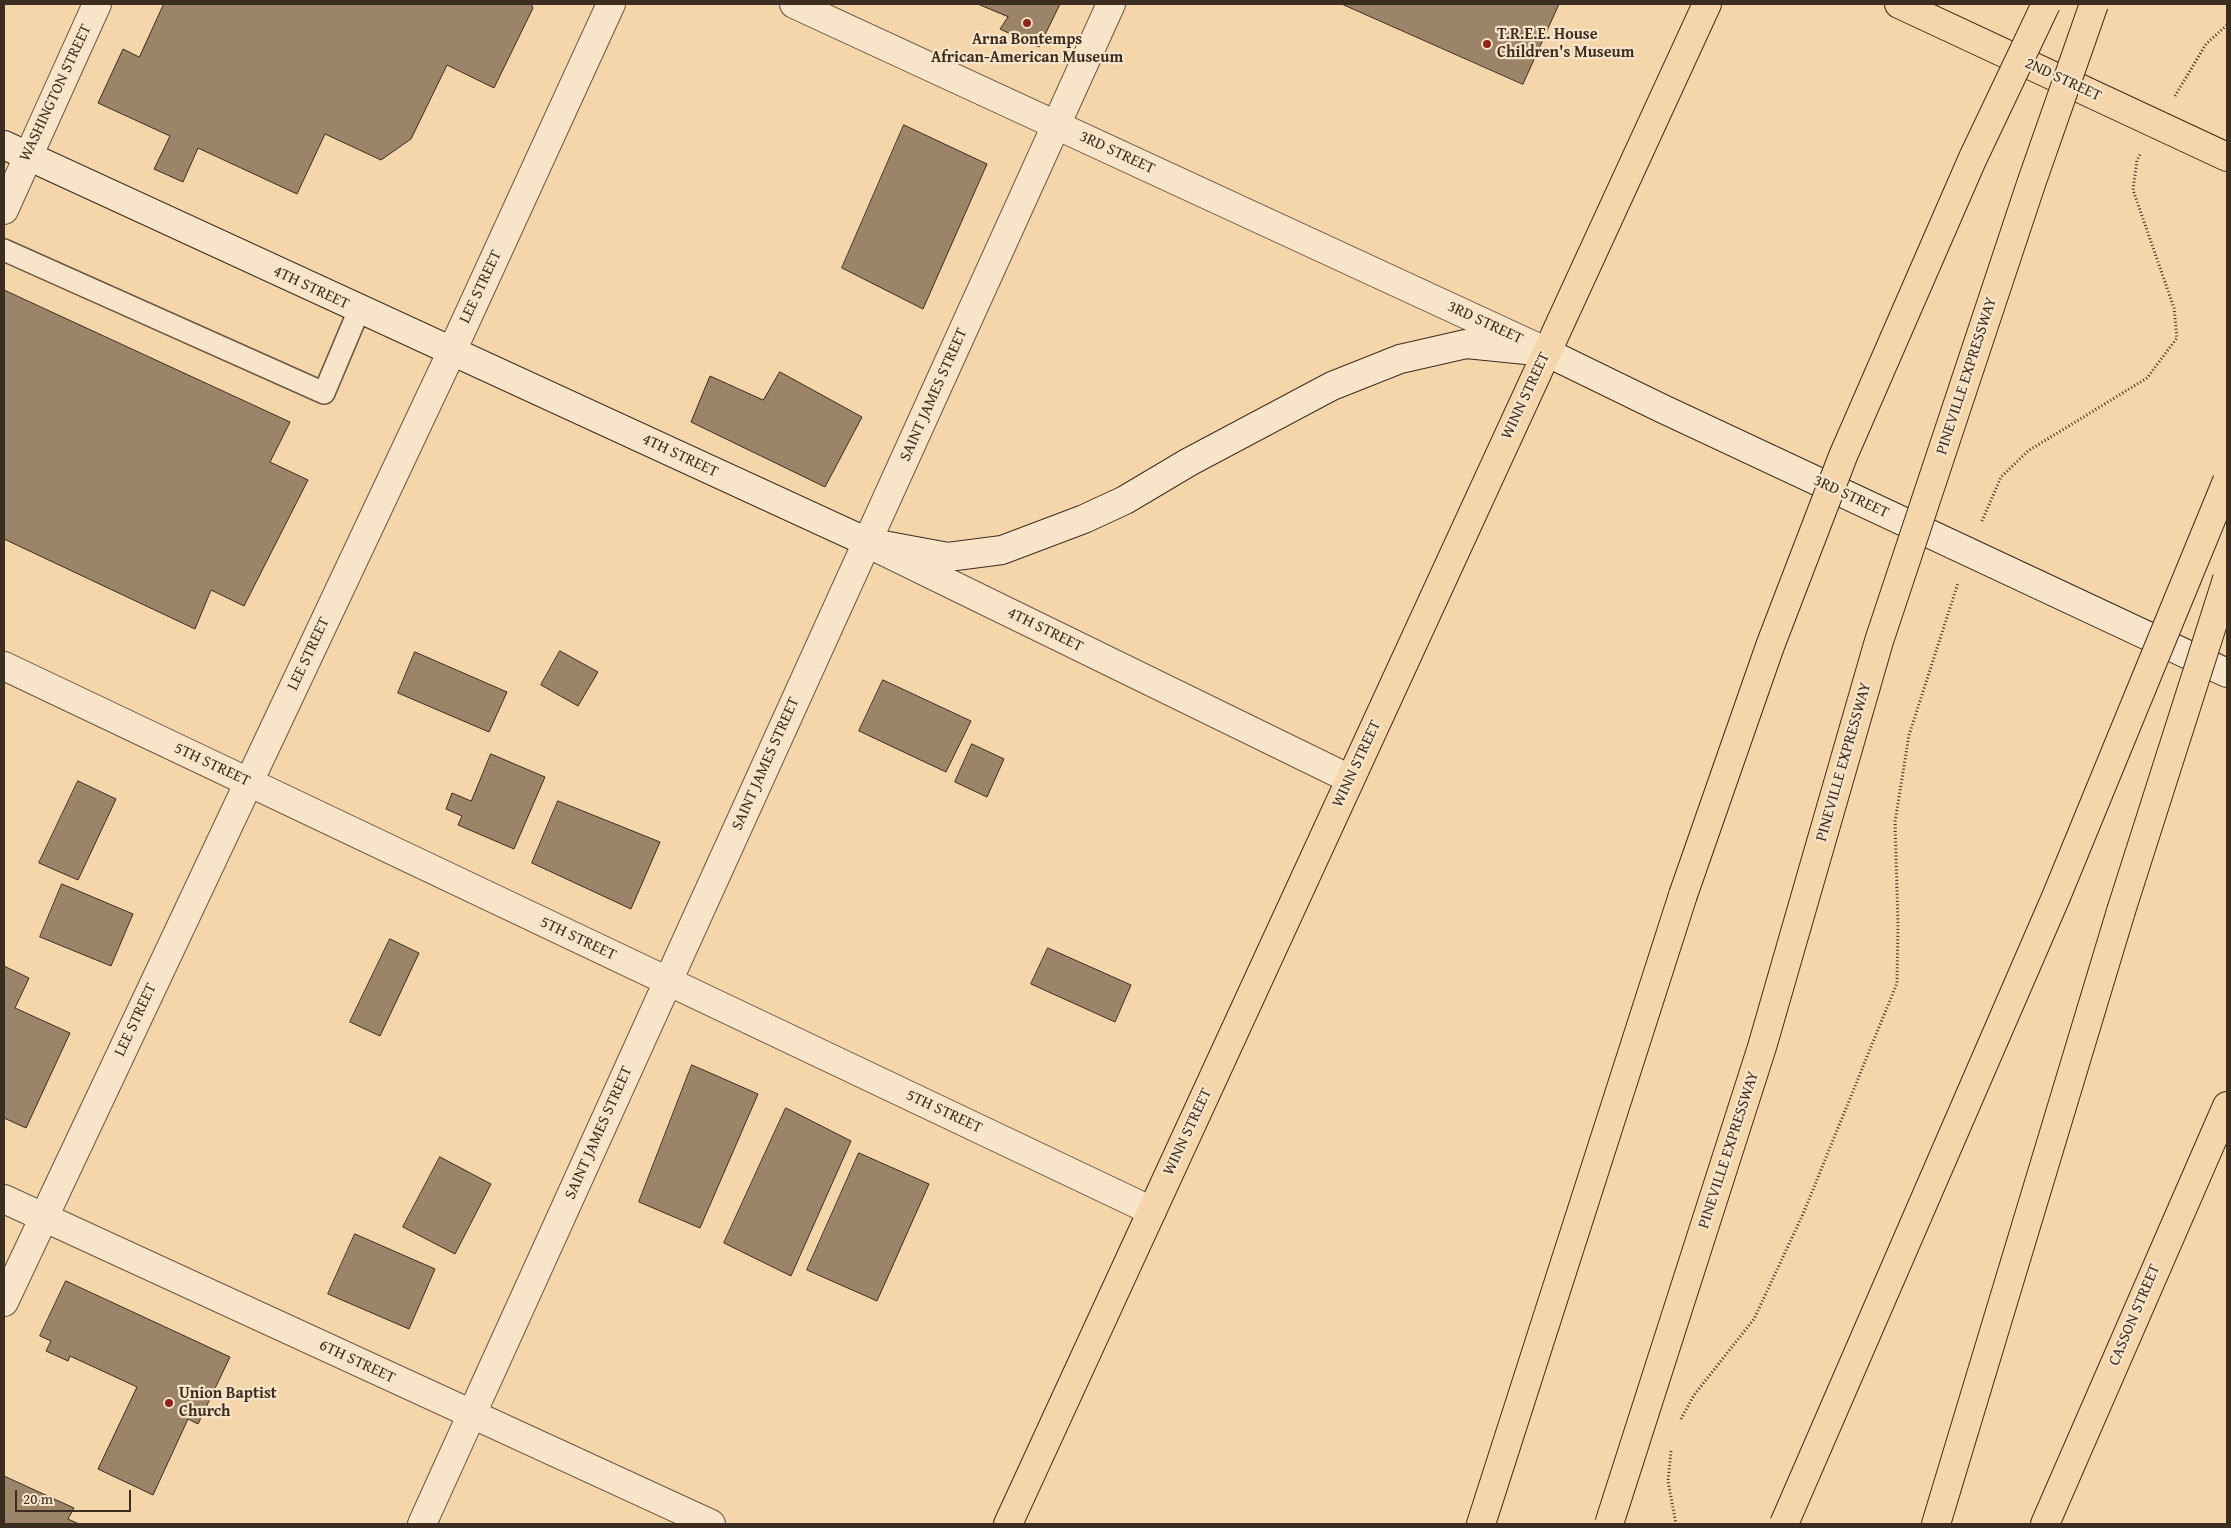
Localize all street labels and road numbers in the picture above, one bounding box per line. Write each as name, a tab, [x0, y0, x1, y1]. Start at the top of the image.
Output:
street label: WASHINGTON STREET	[16, 21, 96, 165]
street label: 2ND STREET	[2022, 54, 2104, 106]
street label: 3RD STREET	[1076, 127, 1158, 179]
street label: LEE STREET	[456, 247, 506, 327]
street label: 4TH STREET	[270, 262, 352, 314]
street label: PINEVILLE EXPRESSWAY	[1932, 295, 2002, 457]
street label: 3RD STREET	[1444, 297, 1526, 349]
street label: SAINT JAMES STREET	[896, 325, 972, 465]
street label: WINN STREET	[1497, 349, 1555, 443]
street label: 4TH STREET	[639, 430, 721, 482]
street label: 3RD STREET	[1810, 471, 1892, 523]
street label: 4TH STREET	[1004, 603, 1086, 657]
street label: LEE STREET	[284, 614, 334, 694]
street label: PINEVILLE EXPRESSWAY	[1812, 680, 1876, 844]
street label: SAINT JAMES STREET	[728, 694, 804, 834]
street label: WINN STREET	[1328, 717, 1386, 811]
street label: 5TH STREET	[171, 739, 253, 791]
street label: 5TH STREET	[537, 913, 619, 965]
street label: LEE STREET	[111, 980, 161, 1060]
street label: SAINT JAMES STREET	[561, 1063, 637, 1203]
street label: PINEVILLE EXPRESSWAY	[1694, 1069, 1764, 1231]
street label: WINN STREET	[1159, 1085, 1217, 1179]
street label: 5TH STREET	[903, 1086, 985, 1138]
street label: CASSON STREET	[2105, 1261, 2165, 1369]
street label: 6TH STREET	[316, 1336, 398, 1388]

